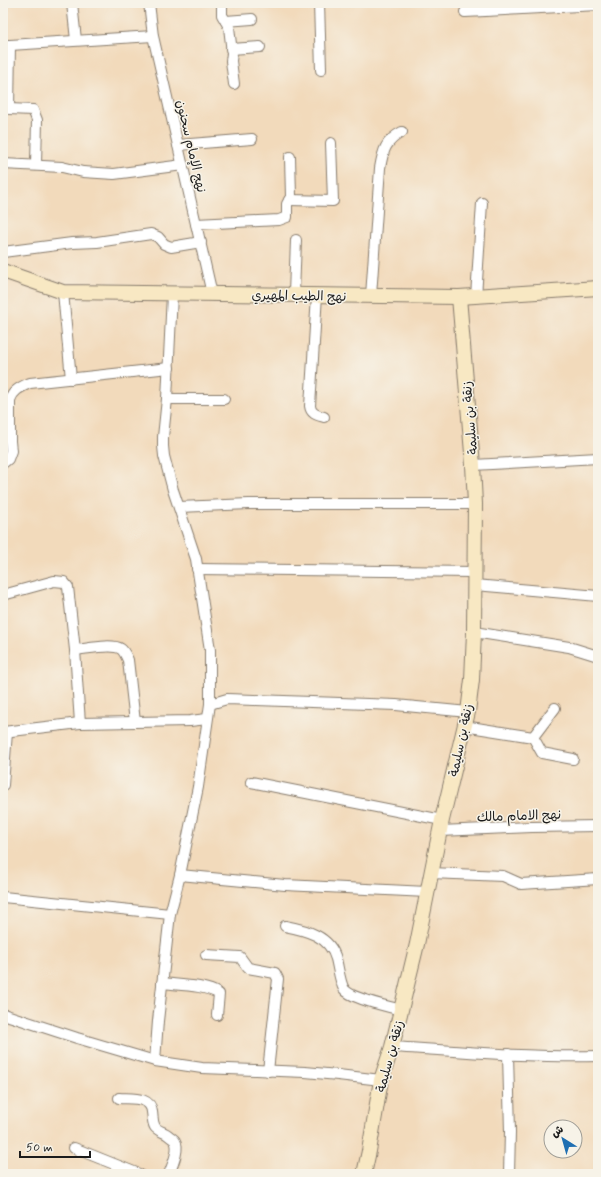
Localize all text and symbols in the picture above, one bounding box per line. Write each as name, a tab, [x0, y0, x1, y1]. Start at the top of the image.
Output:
street label: نهج الإمام سحنون	[171, 98, 209, 195]
street label: نهج الطيب المهيري	[252, 287, 346, 306]
street label: زنقة بن سليمة	[459, 380, 482, 455]
street label: زنقة بن سليمة	[445, 702, 477, 778]
street label: نهج الامام مالك	[477, 807, 561, 827]
street label: زنقة بن سليمة	[373, 1018, 408, 1094]
north arrow	[543, 1119, 583, 1159]
text: ش	[549, 1123, 567, 1141]
scale bar	[20, 1133, 90, 1159]
text: 50 m	[26, 1140, 53, 1156]

